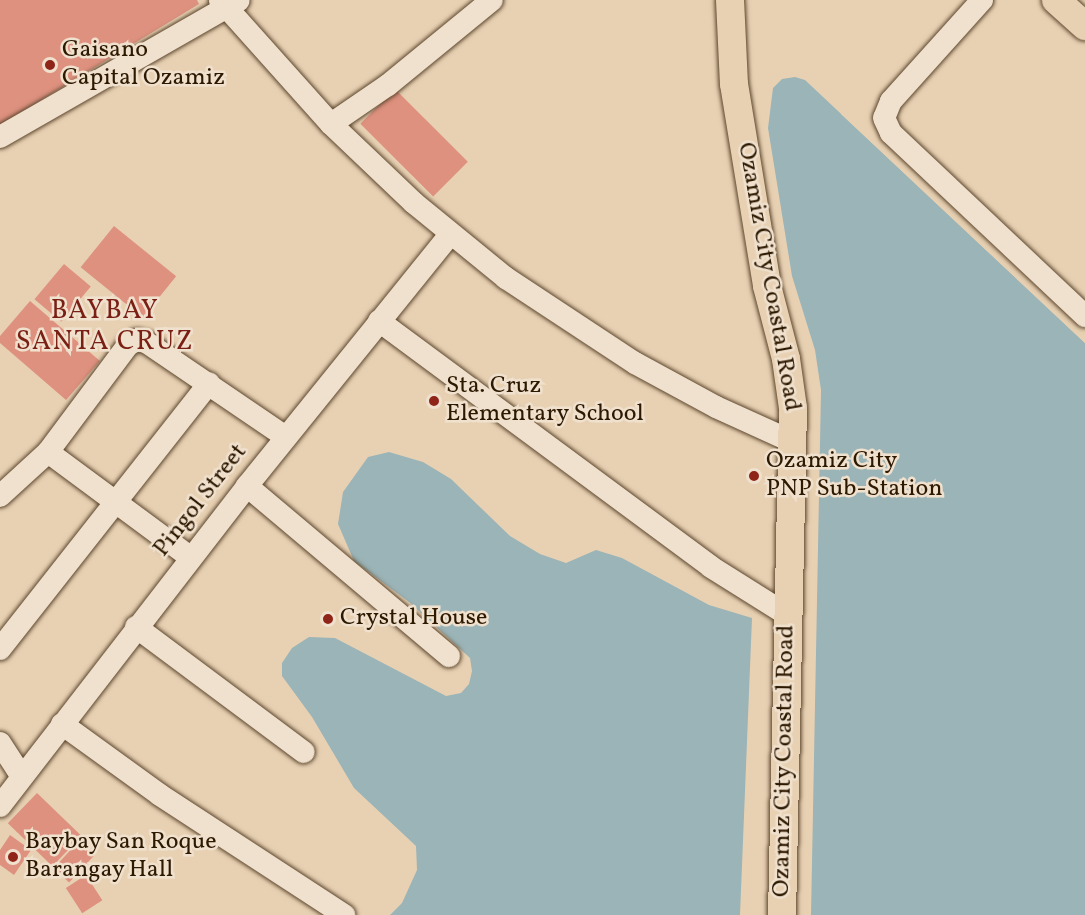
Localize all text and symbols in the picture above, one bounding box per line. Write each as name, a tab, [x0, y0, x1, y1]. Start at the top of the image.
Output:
place label: Gaisano Capital Ozamiz	[62, 37, 225, 93]
marker: Gaisano Capital Ozamiz	[43, 58, 57, 72]
street label: Ozamiz City Coastal Road	[730, 140, 806, 414]
district label: BAYBAY SANTA CRUZ	[16, 295, 194, 358]
place label: Sta. Cruz Elementary School	[446, 373, 644, 429]
marker: Sta. Cruz Elementary School	[427, 394, 441, 408]
street label: Pingol Street	[148, 439, 254, 563]
place label: Ozamiz City PNP Sub-Station	[766, 448, 942, 504]
marker: Ozamiz City PNP Sub-Station	[747, 469, 761, 483]
place label: Crystal House	[340, 605, 487, 633]
marker: Crystal House	[321, 612, 335, 626]
street label: Ozamiz City Coastal Road	[768, 624, 802, 898]
place label: Baybay San Roque Barangay Hall	[25, 829, 217, 885]
marker: Baybay San Roque Barangay Hall	[6, 850, 20, 864]

